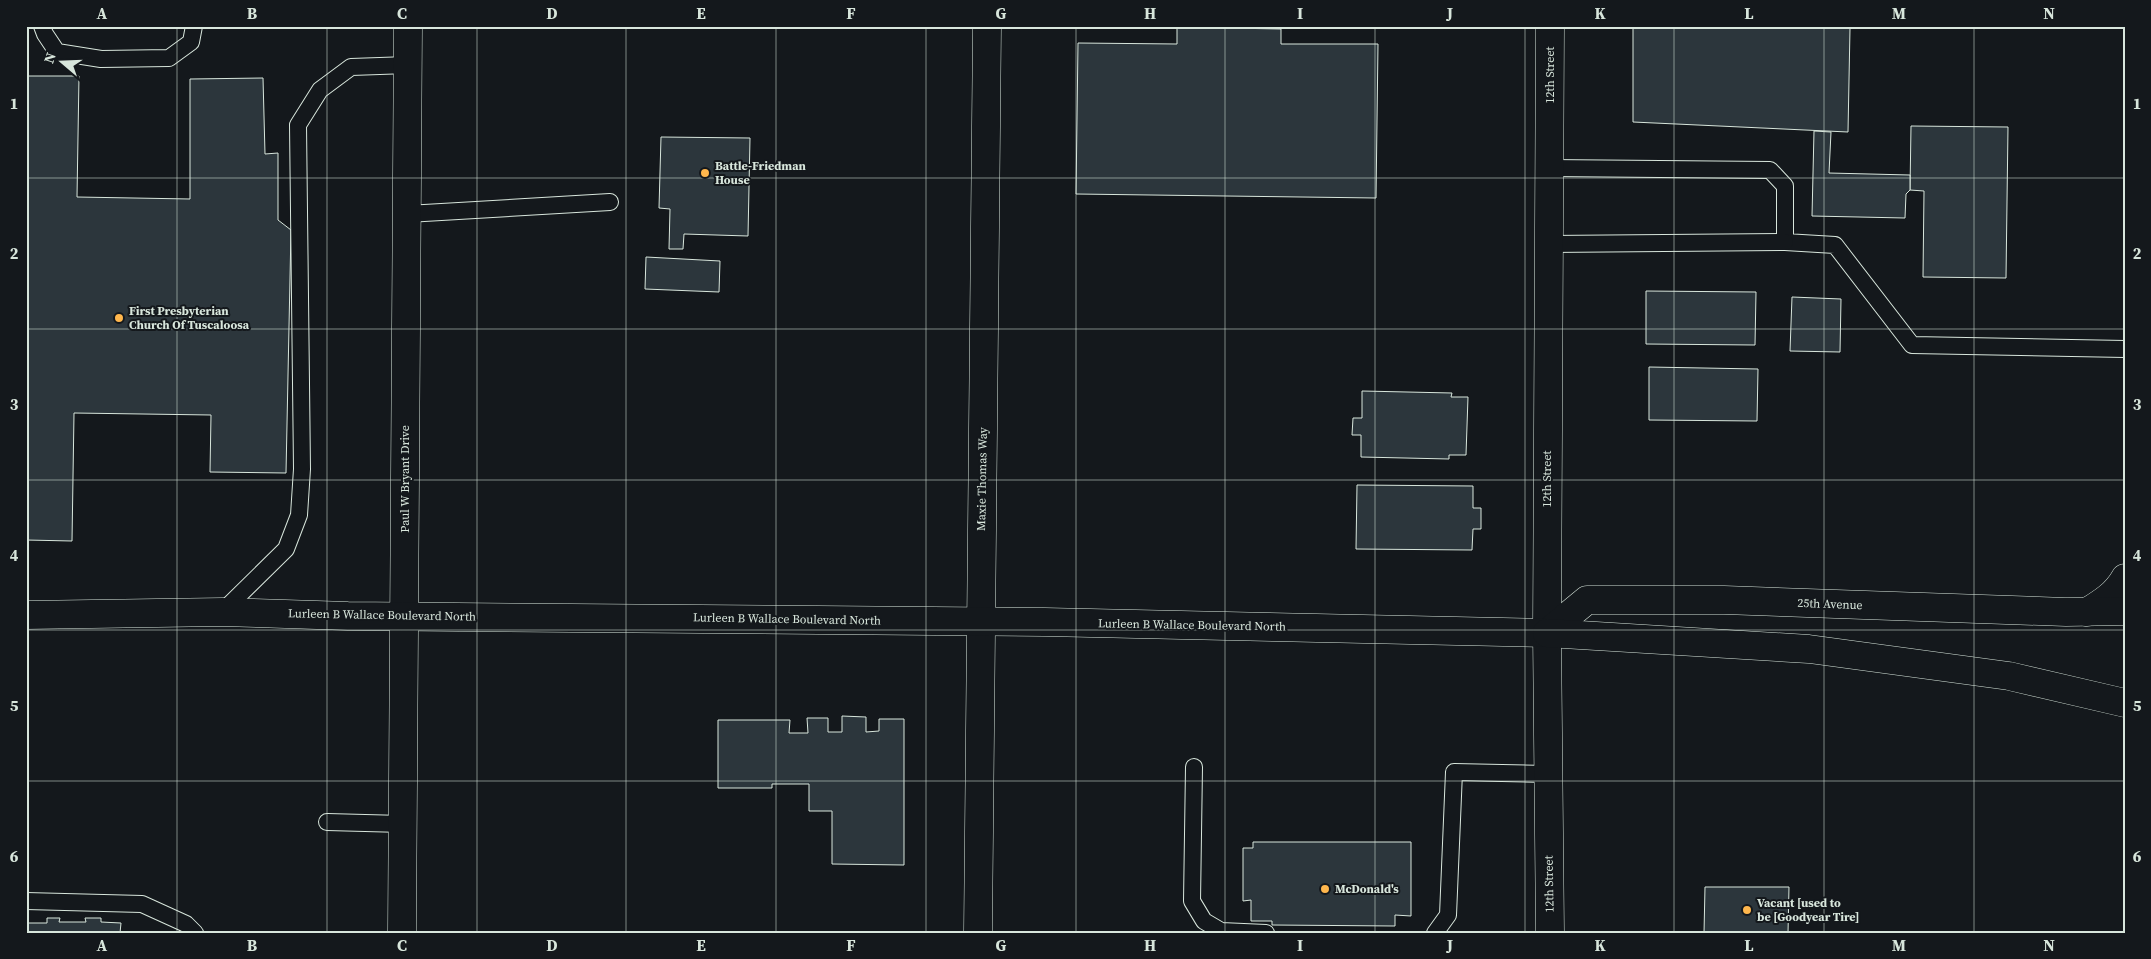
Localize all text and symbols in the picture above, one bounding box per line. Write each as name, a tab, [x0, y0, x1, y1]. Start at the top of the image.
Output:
text: A	[97, 2, 108, 24]
text: B	[247, 2, 258, 24]
text: C	[397, 2, 407, 24]
text: D	[546, 2, 558, 24]
text: E	[696, 2, 706, 24]
text: F	[846, 2, 856, 24]
text: G	[996, 2, 1007, 24]
text: H	[1144, 2, 1156, 24]
text: I	[1297, 2, 1303, 24]
text: J	[1446, 2, 1453, 24]
text: K	[1594, 2, 1606, 24]
text: L	[1744, 2, 1754, 24]
text: M	[1892, 2, 1906, 24]
text: N	[2043, 2, 2055, 24]
north arrow	[38, 38, 88, 88]
street label: 12th Street	[1542, 46, 1558, 103]
text: N	[39, 50, 61, 66]
text: 1	[10, 92, 18, 114]
text: 1	[2133, 92, 2141, 114]
place label: Battle-Friedman House	[715, 158, 806, 188]
marker: Battle-Friedman House	[699, 167, 711, 179]
text: 2	[10, 242, 19, 264]
text: 2	[2133, 242, 2142, 264]
place label: First Presbyterian Church Of Tuscaloosa	[129, 303, 250, 333]
marker: First Presbyterian Church Of Tuscaloosa	[113, 312, 125, 324]
text: 3	[10, 393, 19, 415]
text: 3	[2133, 393, 2142, 415]
street label: Paul W Bryant Drive	[397, 425, 413, 533]
street label: Maxie Thomas Way	[973, 426, 991, 531]
street label: 12th Street	[1539, 450, 1555, 507]
text: 4	[10, 544, 19, 566]
text: 4	[2133, 544, 2142, 566]
street label: 25th Avenue	[1797, 595, 1863, 613]
street label: Lurleen B Wallace Boulevard North	[288, 605, 476, 625]
street label: Lurleen B Wallace Boulevard North	[693, 609, 881, 629]
street label: Lurleen B Wallace Boulevard North	[1098, 615, 1286, 635]
text: 5	[10, 694, 19, 716]
text: 5	[2133, 694, 2142, 716]
text: 6	[10, 845, 19, 867]
text: 6	[2133, 845, 2142, 867]
street label: 12th Street	[1541, 855, 1557, 913]
place label: McDonald's	[1335, 881, 1399, 897]
marker: McDonald's	[1319, 883, 1331, 895]
place label: Vacant [used to be [Goodyear Tire]	[1757, 895, 1859, 925]
marker: Vacant [used to be [Goodyear Tire]	[1741, 904, 1753, 916]
text: A	[97, 934, 108, 956]
text: B	[247, 934, 258, 956]
text: C	[397, 934, 407, 956]
text: D	[546, 934, 558, 956]
text: E	[696, 934, 706, 956]
text: F	[846, 934, 856, 956]
text: G	[996, 934, 1007, 956]
text: H	[1144, 934, 1156, 956]
text: I	[1297, 934, 1303, 956]
text: J	[1446, 934, 1453, 956]
text: K	[1594, 934, 1606, 956]
text: L	[1744, 934, 1754, 956]
text: M	[1892, 934, 1906, 956]
text: N	[2043, 934, 2055, 956]

